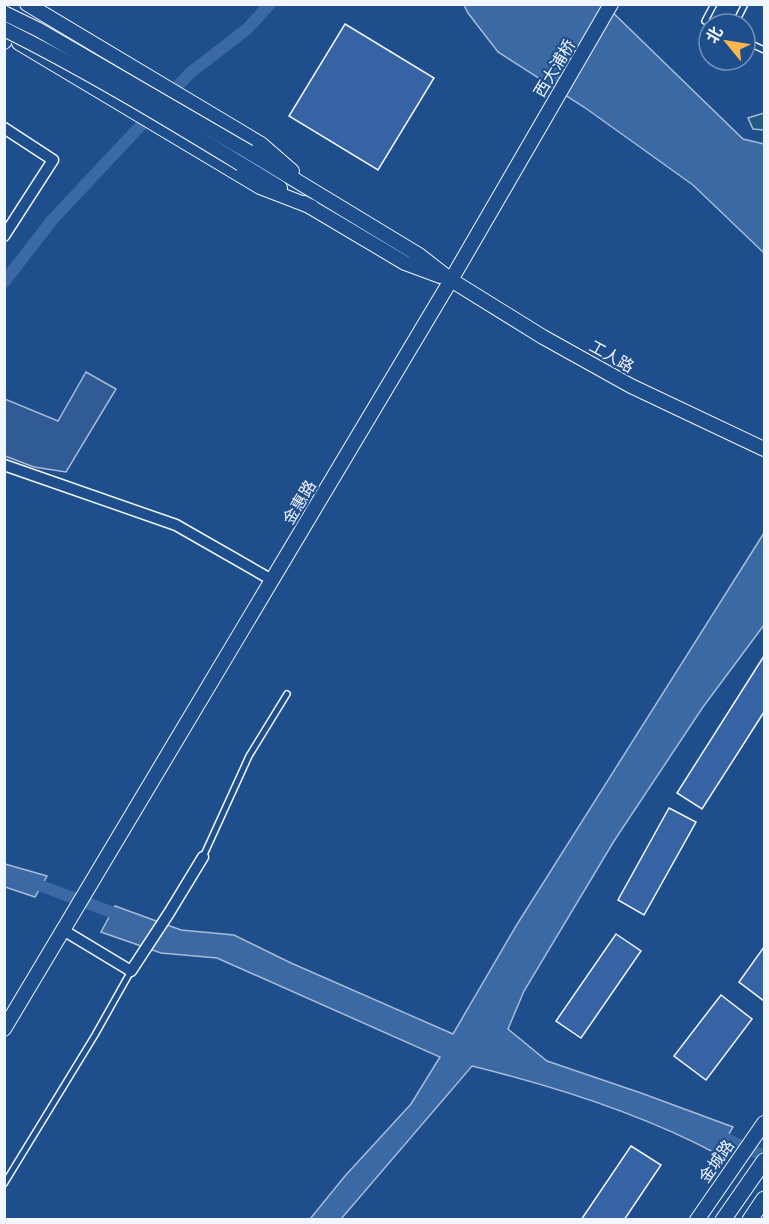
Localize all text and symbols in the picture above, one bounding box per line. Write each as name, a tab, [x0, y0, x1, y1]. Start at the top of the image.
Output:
north arrow	[697, 12, 757, 72]
text: 北	[702, 23, 727, 46]
street label: 西大浦桥	[530, 36, 579, 101]
street label: 工人路	[586, 336, 637, 376]
street label: 金惠路	[279, 477, 320, 528]
street label: 金城路	[695, 1136, 738, 1186]

